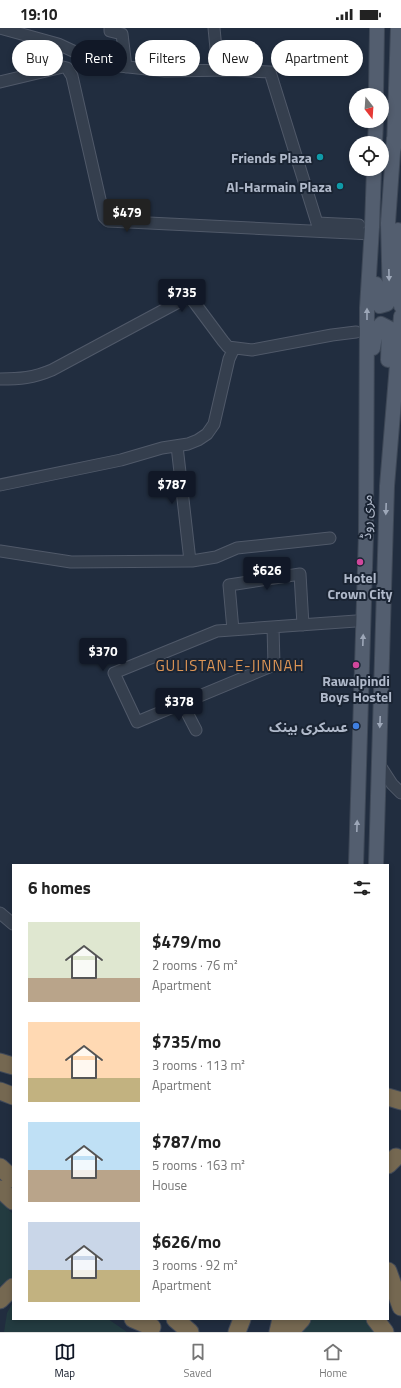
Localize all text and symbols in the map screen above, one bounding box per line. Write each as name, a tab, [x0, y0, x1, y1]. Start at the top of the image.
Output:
text: 19:10	[20, 3, 57, 26]
chip: Buy	[12, 40, 63, 76]
chip: Rent	[71, 40, 127, 76]
chip: Filters	[135, 40, 200, 76]
chip: New	[208, 40, 263, 76]
chip: Apartment	[271, 40, 363, 76]
north arrow	[349, 88, 389, 128]
map controls	[349, 88, 389, 176]
button: locate	[349, 136, 389, 176]
place label: Friends Plaza	[231, 147, 312, 168]
marker: Friends Plaza	[315, 152, 325, 162]
place label: Al-Harmain Plaza	[226, 176, 332, 197]
marker: Al-Harmain Plaza	[335, 181, 345, 191]
pin: $479	[103, 199, 151, 233]
text: $479	[112, 202, 142, 222]
one-way arrow	[386, 269, 393, 281]
pin: $735	[158, 279, 206, 313]
text: $735	[167, 282, 197, 302]
one-way arrow	[364, 307, 370, 320]
pin: $787	[148, 471, 196, 505]
text: $787	[157, 474, 187, 494]
street label: مری روڈ	[355, 494, 377, 540]
one-way arrow	[383, 503, 389, 516]
pin: $626	[243, 557, 291, 591]
marker: Hotel Crown City	[355, 557, 365, 567]
text: $626	[252, 560, 282, 580]
place label: Hotel Crown City	[327, 567, 393, 604]
one-way arrow	[359, 634, 366, 646]
pin: $370	[79, 638, 127, 672]
text: $370	[88, 641, 118, 661]
district label: GULISTAN-E-JINNAH	[155, 654, 305, 677]
marker: Rawalpindi Boys Hostel	[351, 660, 361, 670]
place label: Rawalpindi Boys Hostel	[320, 670, 392, 707]
pin: $378	[155, 688, 203, 722]
text: $378	[164, 691, 194, 711]
place label: عسکری بینک	[269, 716, 348, 737]
one-way arrow	[376, 716, 383, 728]
marker: عسکری بینک	[351, 721, 361, 731]
one-way arrow	[354, 819, 360, 832]
text: 6 homes	[28, 875, 91, 901]
icon: filters	[351, 877, 373, 899]
text: $479/mo	[152, 929, 221, 955]
icon: home	[60, 938, 108, 986]
text: 2 rooms · 76 m²	[152, 955, 238, 975]
text: Apartment	[152, 975, 211, 995]
text: $735/mo	[152, 1029, 221, 1055]
icon: home	[60, 1038, 108, 1086]
text: 3 rooms · 113 m²	[152, 1055, 245, 1075]
text: Apartment	[152, 1075, 211, 1095]
text: $787/mo	[152, 1129, 221, 1155]
icon: home	[60, 1138, 108, 1186]
text: 5 rooms · 163 m²	[152, 1155, 245, 1175]
text: House	[152, 1175, 187, 1195]
text: $626/mo	[152, 1229, 221, 1255]
icon: home	[60, 1238, 108, 1286]
text: 3 rooms · 92 m²	[152, 1255, 238, 1275]
text: Apartment	[152, 1275, 211, 1295]
tab: Map	[54, 1341, 76, 1381]
tab: Saved	[184, 1341, 212, 1381]
tab: Home	[319, 1341, 347, 1381]

